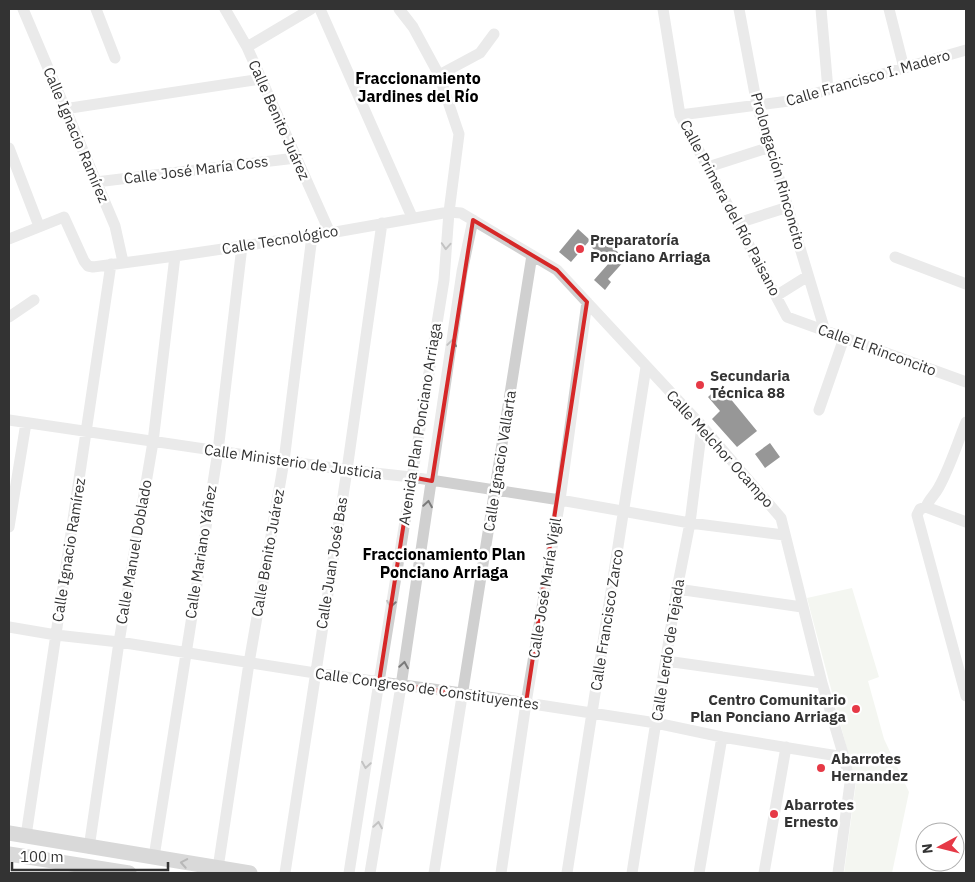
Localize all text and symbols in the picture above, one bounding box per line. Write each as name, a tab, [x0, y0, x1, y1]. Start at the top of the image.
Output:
street label: Calle Francisco I. Madero	[784, 45, 952, 110]
street label: Calle Benito Juárez	[244, 57, 314, 183]
street label: Calle Ignacio Ramírez	[39, 64, 114, 206]
district label: Fraccionamiento Jardines del Río	[355, 68, 481, 106]
street label: Prolongación Rinconcito	[747, 90, 810, 252]
street label: Calle Primera del Río Paisano	[676, 117, 785, 299]
street label: Calle José María Coss	[123, 151, 269, 188]
street label: Calle Tecnológico	[220, 221, 339, 258]
place label: Preparatoría Ponciano Arriaga	[590, 230, 711, 266]
one-way arrow	[441, 242, 452, 250]
marker: Preparatoría Ponciano Arriaga	[574, 243, 586, 255]
street label: Calle El Rinconcito	[815, 319, 939, 380]
street label: Avenida Plan Ponciano Arriaga	[394, 322, 445, 526]
one-way arrow	[446, 339, 456, 348]
place label: Secundaria Técnica 88	[710, 366, 790, 402]
marker: Secundaria Técnica 88	[694, 379, 706, 391]
street label: Calle Melchor Ocampo	[663, 386, 778, 511]
street label: Calle Ignacio Vallarta	[479, 389, 520, 533]
street label: Calle Ministerio de Justicia	[203, 440, 383, 483]
street label: Calle Ignacio Ramírez	[48, 476, 89, 623]
street label: Calle Manuel Doblado	[111, 478, 156, 626]
street label: Calle Mariano Yáñez	[181, 484, 220, 620]
street label: Calle Benito Juárez	[247, 488, 288, 618]
street label: Calle Juan José Bas	[312, 495, 351, 630]
one-way arrow	[423, 500, 433, 508]
street label: Calle José María Vigil	[524, 516, 565, 660]
district label: Fraccionamiento Plan Ponciano Arriaga	[362, 544, 526, 582]
street label: Calle Francisco Zarco	[586, 548, 627, 692]
street label: Calle Lerdo de Tejada	[647, 577, 688, 722]
one-way arrow	[386, 600, 397, 608]
one-way arrow	[398, 660, 409, 668]
street label: Calle Congreso de Constituyentes	[314, 663, 540, 714]
place label: Centro Comunitario Plan Ponciano Arriaga	[690, 690, 846, 726]
marker: Centro Comunitario Plan Ponciano Arriaga	[850, 703, 862, 715]
place label: Abarrotes Hernandez	[831, 749, 908, 785]
one-way arrow	[361, 761, 372, 769]
marker: Abarrotes Hernandez	[815, 762, 827, 774]
place label: Abarrotes Ernesto	[784, 795, 854, 831]
marker: Abarrotes Ernesto	[768, 808, 780, 820]
one-way arrow	[372, 821, 383, 829]
north arrow	[915, 822, 965, 872]
scale bar	[12, 840, 169, 872]
text: N	[918, 842, 937, 855]
text: 100 m	[20, 847, 64, 866]
one-way arrow	[180, 858, 189, 868]

